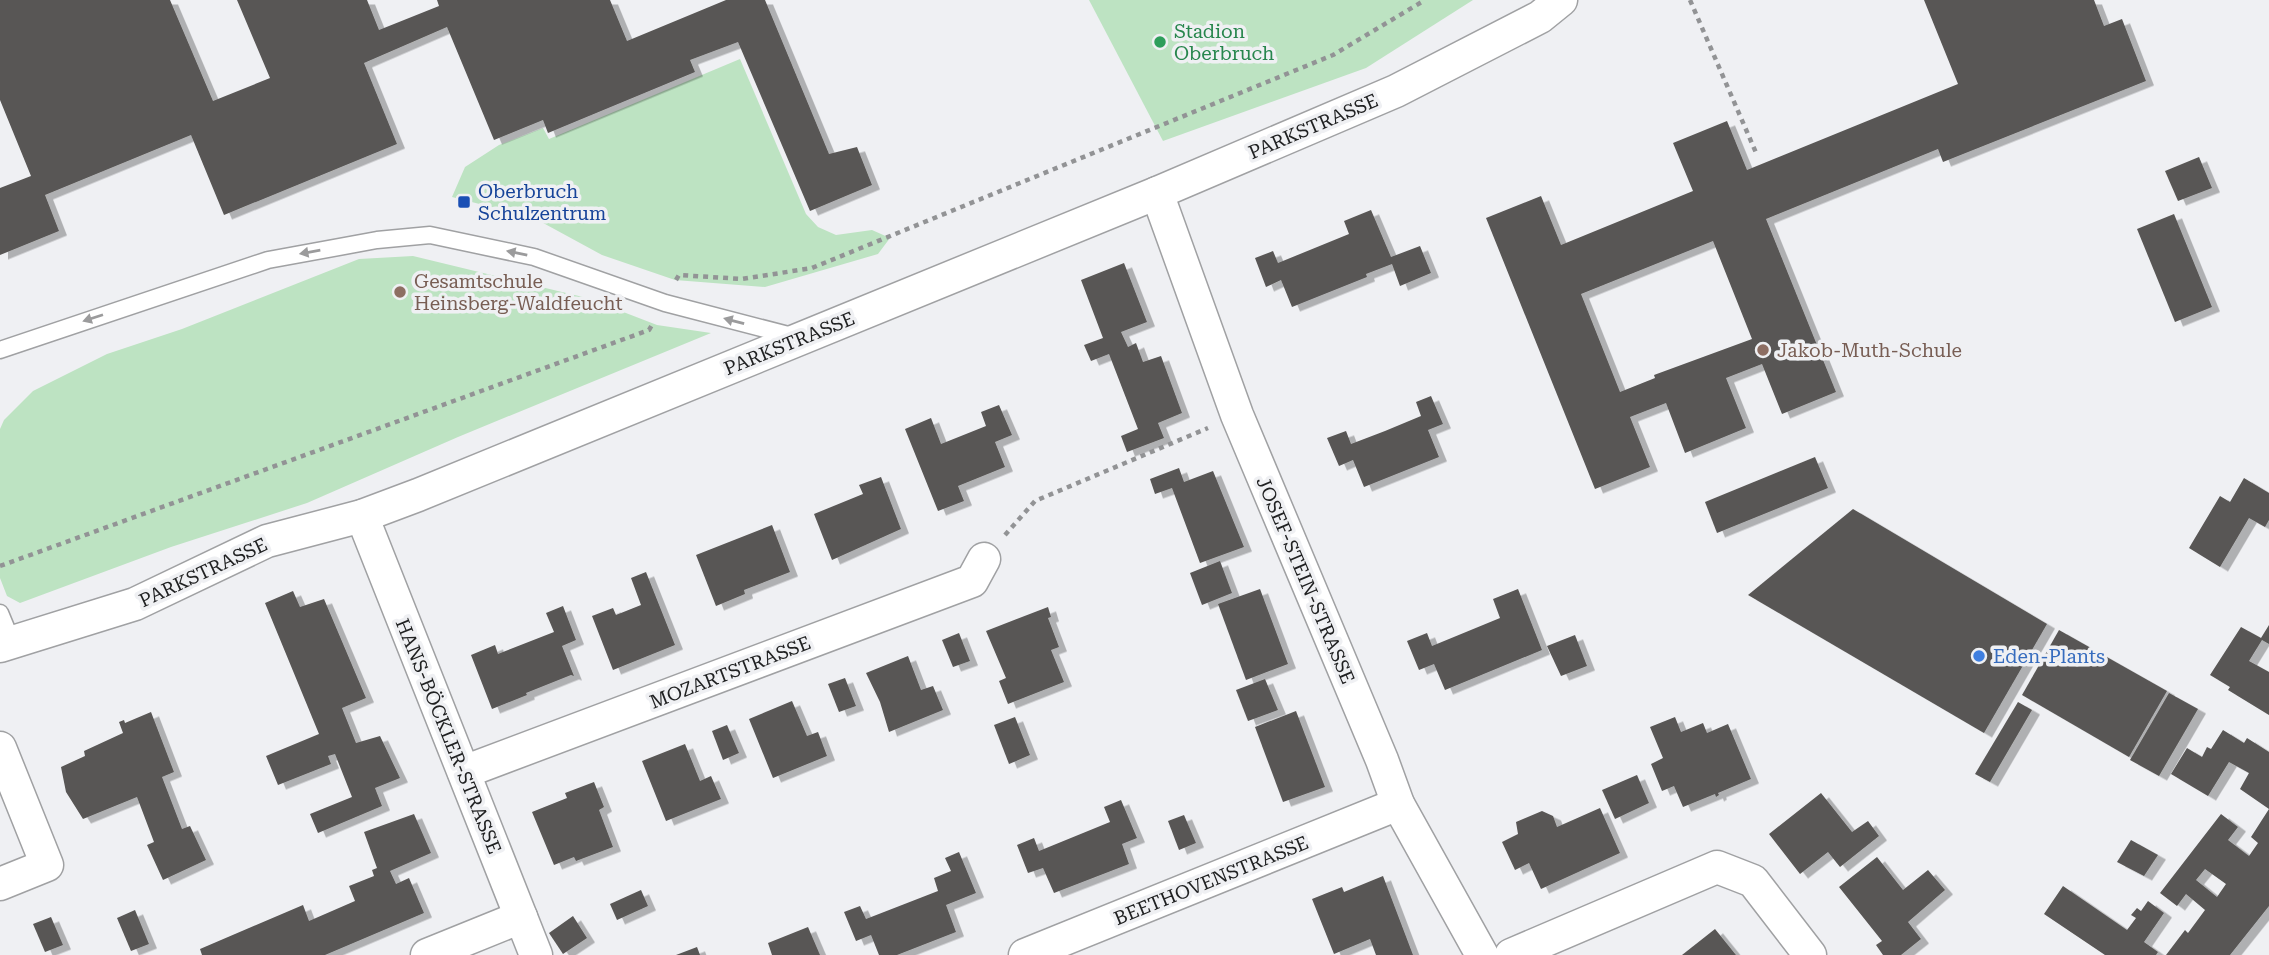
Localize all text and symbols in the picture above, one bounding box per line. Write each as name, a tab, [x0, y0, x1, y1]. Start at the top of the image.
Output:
place label: Stadion Oberbruch	[1174, 20, 1274, 65]
marker: Stadion Oberbruch	[1152, 34, 1168, 50]
street label: PARKSTRASSE	[1245, 89, 1382, 164]
place label: Oberbruch Schulzentrum	[478, 180, 606, 225]
marker: Oberbruch Schulzentrum	[456, 194, 472, 210]
one-way arrow	[299, 247, 321, 258]
one-way arrow	[506, 248, 528, 259]
place label: Gesamtschule Heinsberg-Waldfeucht	[414, 270, 623, 315]
marker: Gesamtschule Heinsberg-Waldfeucht	[392, 284, 408, 300]
street label: PARKSTRASSE	[721, 307, 858, 380]
one-way arrow	[82, 313, 103, 324]
one-way arrow	[723, 315, 745, 326]
place label: Jakob-Muth-Schule	[1777, 339, 1962, 362]
marker: Jakob-Muth-Schule	[1755, 342, 1771, 358]
street label: JOSEF-STEIN-STRASSE	[1251, 473, 1360, 687]
street label: PARKSTRASSE	[135, 533, 271, 612]
street label: HANS-BÖCKLER-STRASSE	[391, 615, 506, 857]
street label: MOZARTSTRASSE	[646, 631, 814, 714]
place label: Eden-Plants	[1993, 645, 2105, 668]
marker: Eden-Plants	[1971, 648, 1987, 664]
street label: BEETHOVENSTRASSE	[1111, 831, 1312, 930]

